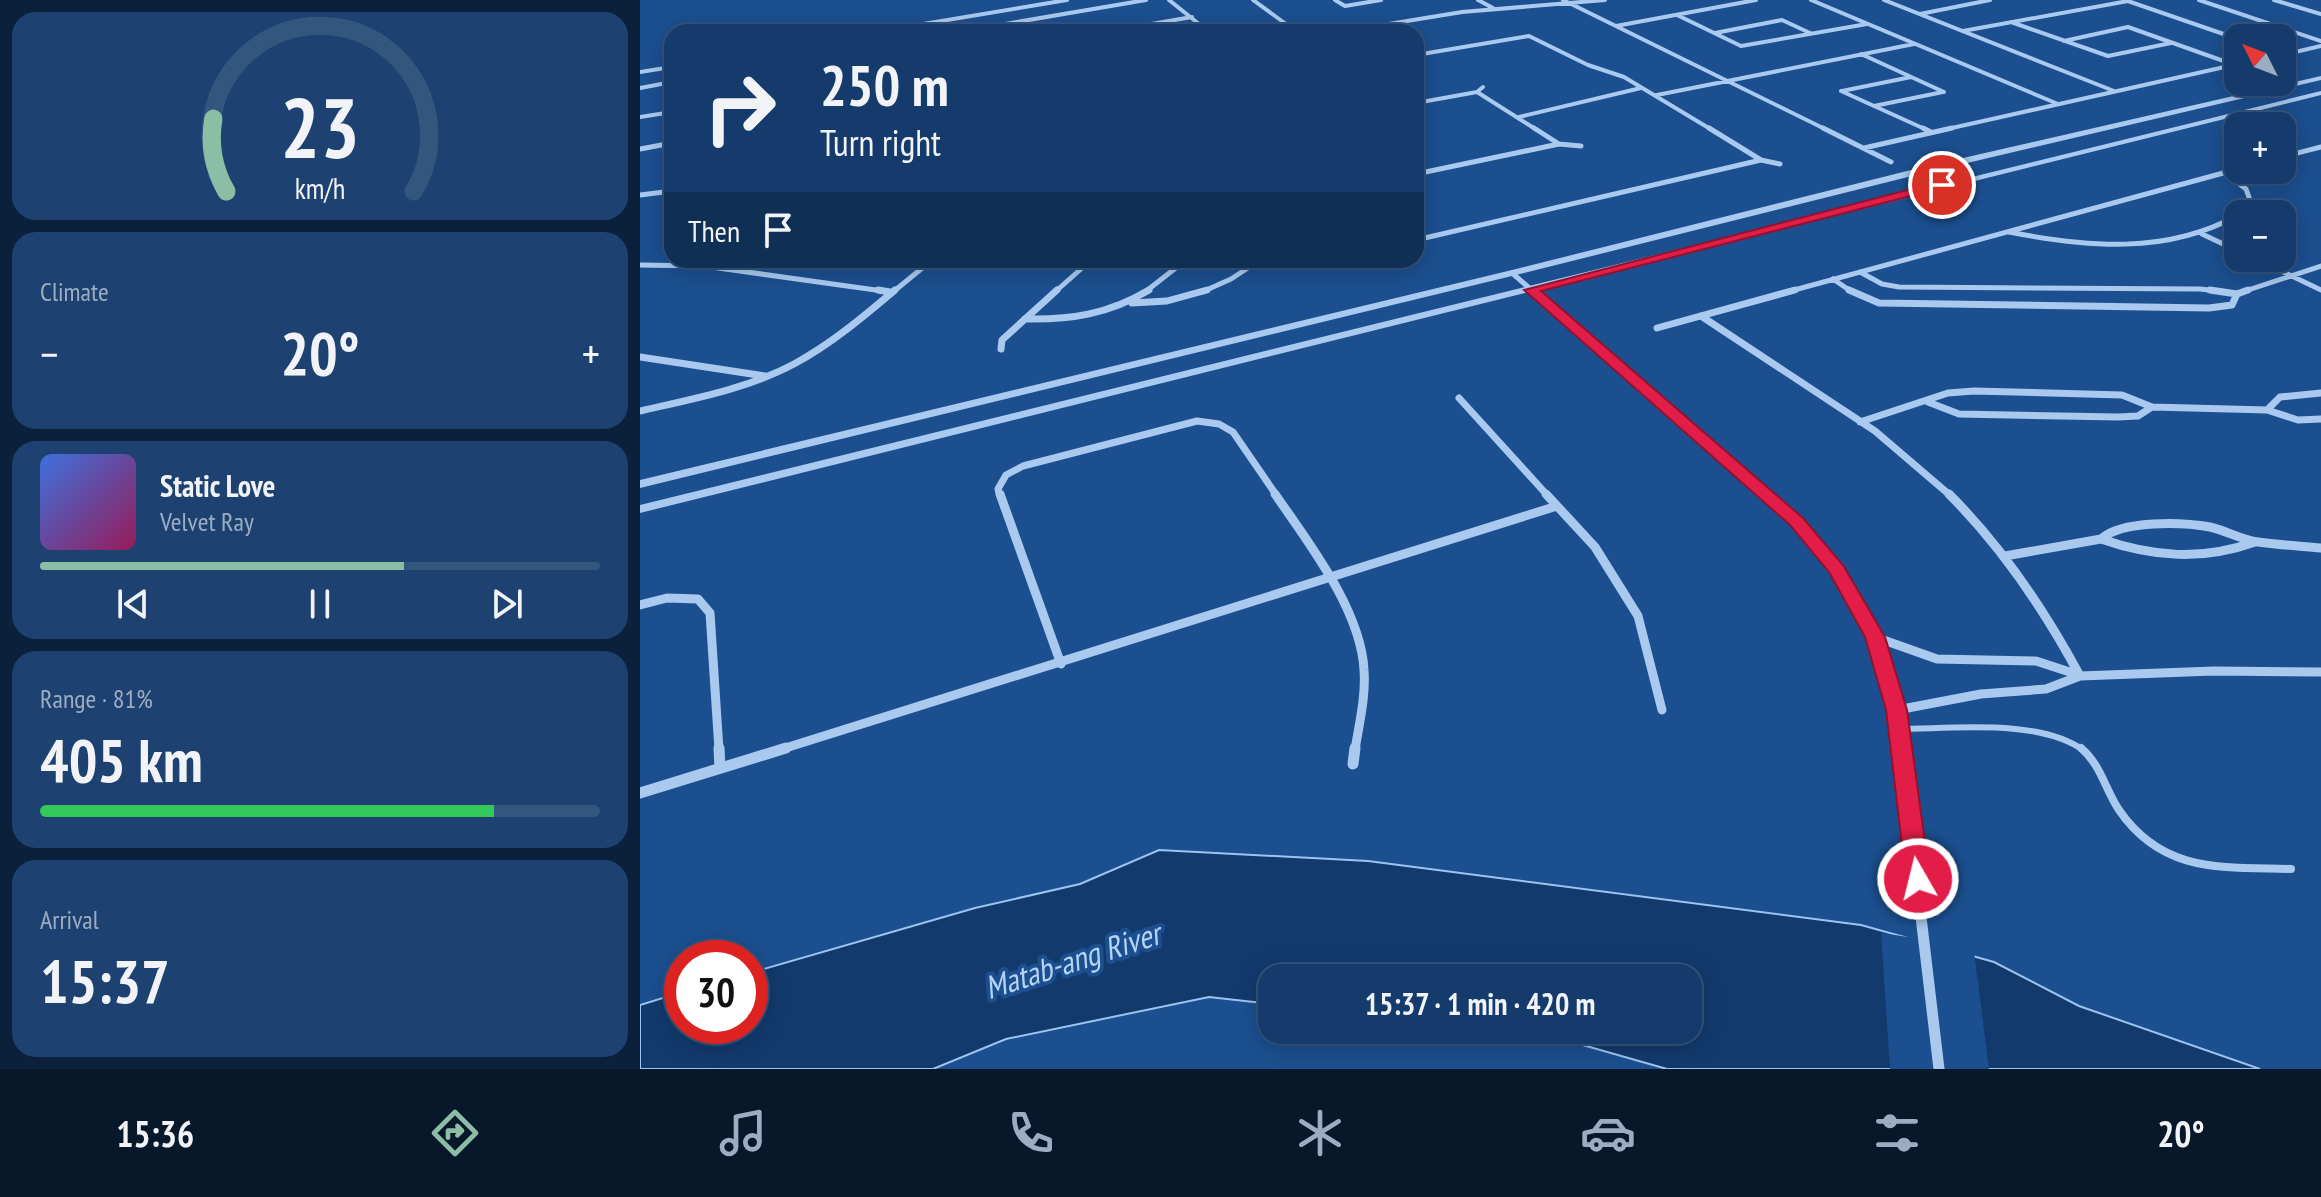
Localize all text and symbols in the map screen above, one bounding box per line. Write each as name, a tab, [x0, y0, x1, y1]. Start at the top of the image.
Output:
north arrow	[2224, 24, 2296, 96]
map controls	[2224, 24, 2296, 272]
text: 250 m	[820, 49, 949, 121]
icon: right	[688, 56, 792, 160]
text: 23	[280, 73, 360, 181]
button: +	[2224, 112, 2296, 184]
text: Turn right	[820, 119, 941, 166]
pin	[1908, 151, 1976, 219]
icon: arrive	[1920, 163, 1964, 207]
text: km/h	[295, 170, 345, 207]
button: −	[2224, 200, 2296, 272]
icon: arrive	[756, 208, 800, 252]
text: Then	[688, 211, 740, 250]
text: Climate	[40, 275, 109, 308]
text: 20°	[280, 314, 360, 392]
text: −	[40, 325, 58, 382]
text: +	[582, 325, 600, 382]
text: Static Love	[160, 466, 275, 505]
text: Velvet Ray	[160, 505, 254, 538]
icon: previous	[111, 582, 155, 626]
icon: pause	[298, 582, 342, 626]
icon: next	[485, 582, 529, 626]
text: Range · 81%	[40, 682, 153, 715]
text: 405 km	[40, 721, 203, 799]
position arrow	[1876, 837, 1960, 921]
text: Arrival	[40, 903, 99, 936]
water label: Matab-ang River	[979, 911, 1169, 1008]
speed limit sign: 30	[664, 940, 768, 1044]
text: 15:37	[40, 942, 170, 1020]
text: 15:37 · 1 min · 420 m	[1365, 984, 1595, 1023]
icon: directions	[427, 1105, 483, 1161]
icon: music	[715, 1105, 771, 1161]
icon: phone	[1003, 1105, 1059, 1161]
icon: climate	[1292, 1105, 1348, 1161]
icon: car	[1580, 1105, 1636, 1161]
icon: filters	[1869, 1105, 1925, 1161]
text: 15:36	[116, 1110, 194, 1157]
text: 20°	[2157, 1110, 2205, 1157]

